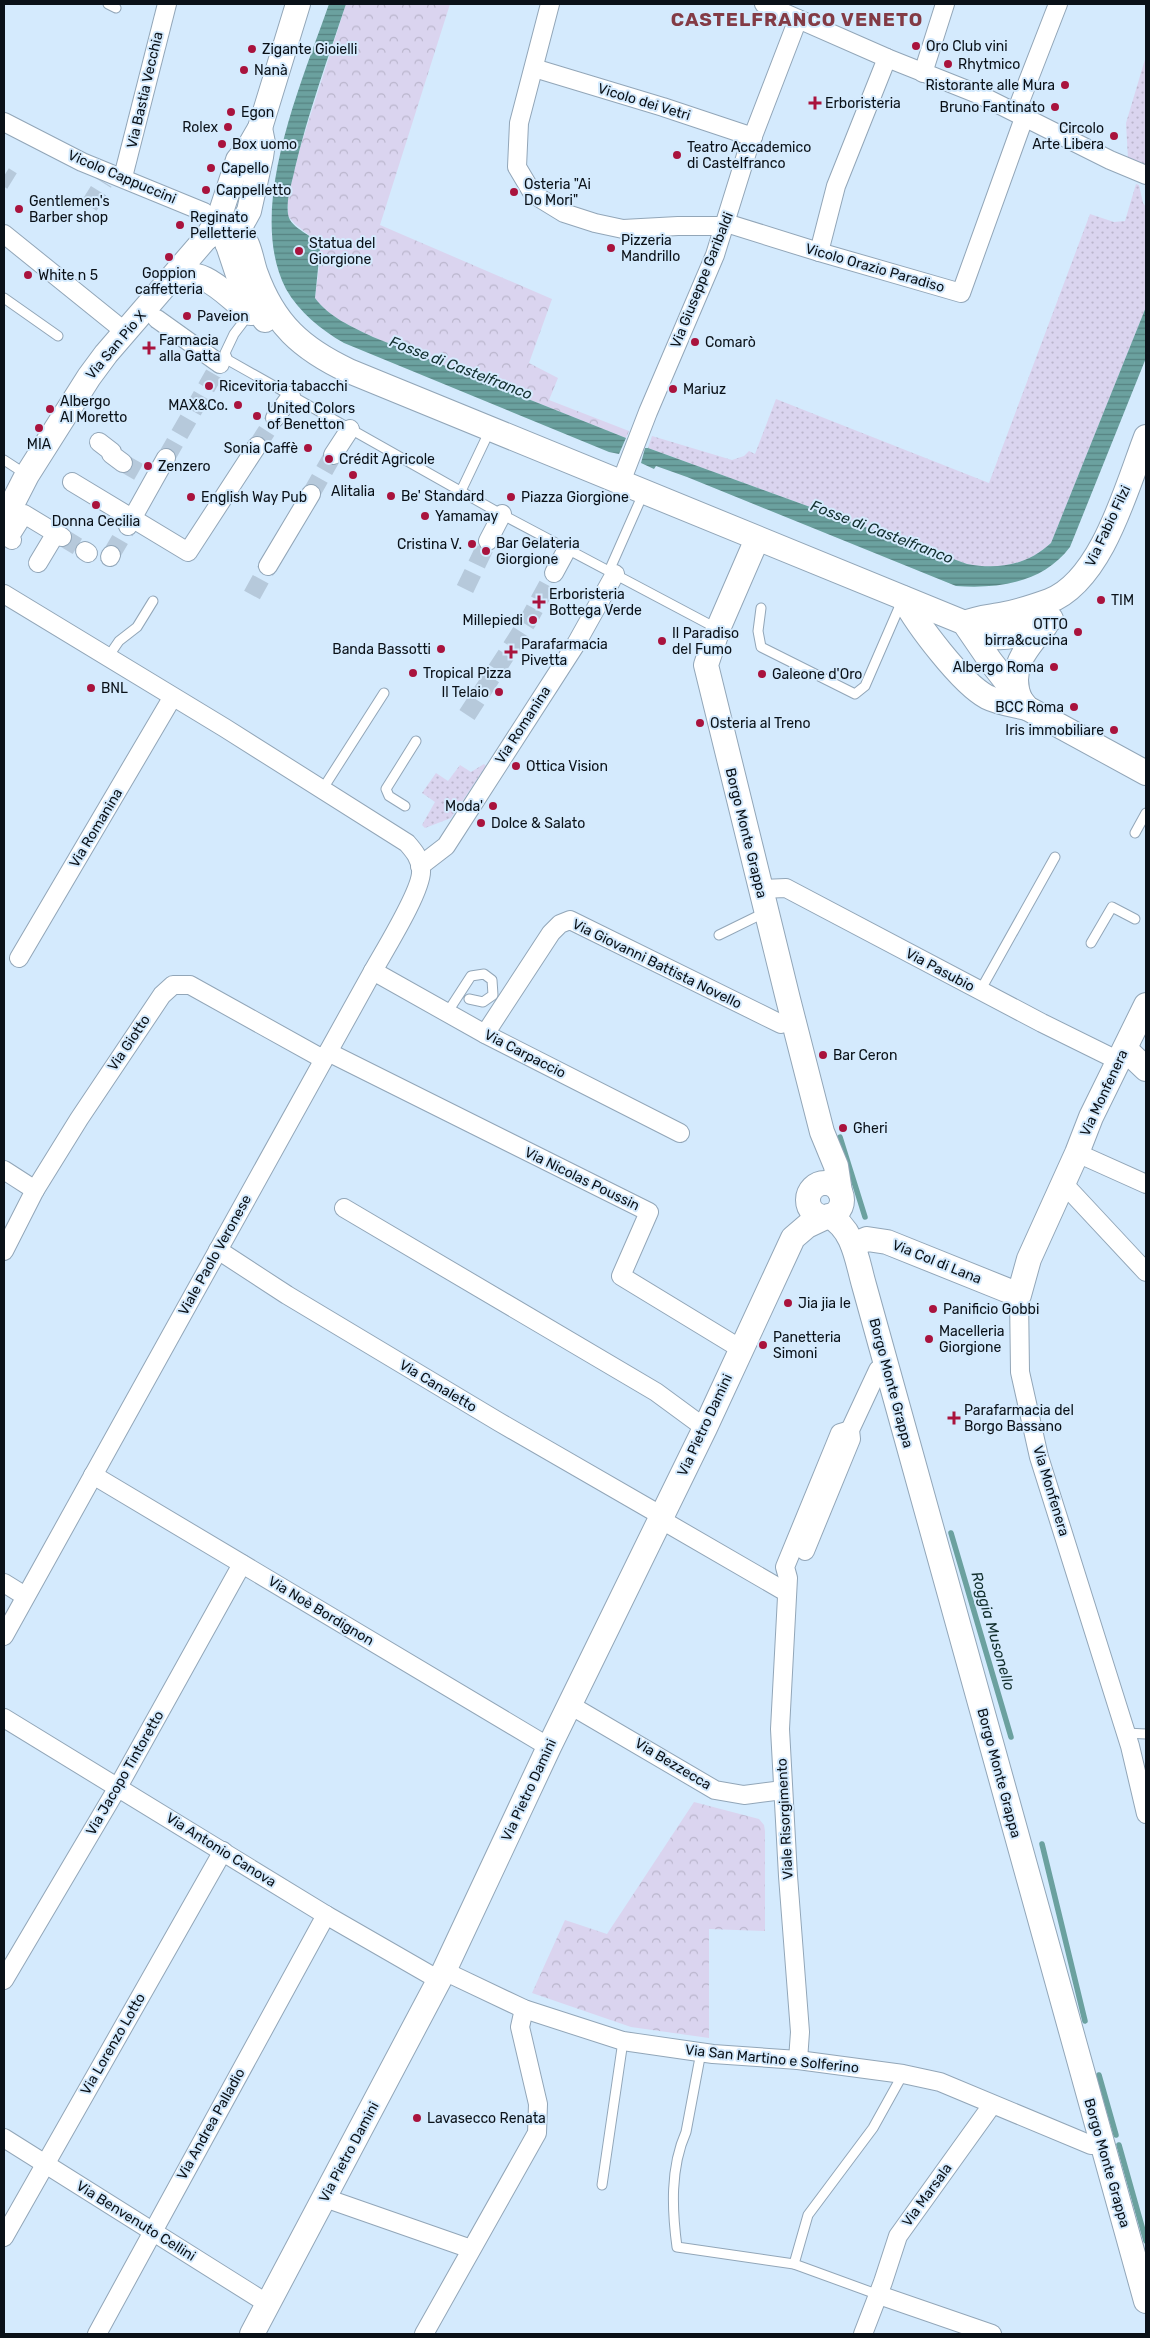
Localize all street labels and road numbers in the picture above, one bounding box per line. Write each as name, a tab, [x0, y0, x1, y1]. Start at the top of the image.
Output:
street label: Via Bastia Vecchia	[123, 30, 167, 150]
street label: Vicolo dei Vetri	[596, 80, 692, 124]
street label: Vicolo Cappuccini	[65, 147, 179, 207]
street label: Via Giuseppe Garibaldi	[667, 210, 737, 350]
street label: Vicolo Orazio Paradiso	[803, 240, 947, 296]
street label: Via San Pio X	[82, 307, 150, 383]
street label: Via Fabio Filzi	[1082, 483, 1134, 569]
street label: Via Romanina	[492, 683, 554, 767]
street label: Borgo Monte Grappa	[722, 766, 770, 900]
street label: Via Romanina	[66, 785, 126, 871]
street label: Via Giovanni Battista Novello	[570, 916, 744, 1012]
street label: Via Pasubio	[903, 945, 977, 995]
street label: Via Giotto	[104, 1012, 154, 1074]
street label: Via Carpaccio	[481, 1026, 569, 1082]
street label: Via Monfenera	[1077, 1047, 1131, 1139]
street label: Via Nicolas Poussin	[522, 1144, 642, 1214]
street label: Viale Paolo Veronese	[175, 1192, 255, 1318]
street label: Via Col di Lana	[890, 1236, 984, 1288]
street label: Borgo Monte Grappa	[866, 1316, 916, 1450]
street label: Via Canaletto	[396, 1356, 480, 1416]
street label: Via Pietro Damini	[674, 1371, 736, 1479]
street label: Via Monfenera	[1029, 1444, 1073, 1538]
street label: Via Noè Bordignon	[265, 1573, 377, 1649]
street label: Borgo Monte Grappa	[974, 1706, 1024, 1840]
street label: Via Jacopo Tintoretto	[82, 1708, 168, 1838]
street label: Via Bezzecca	[632, 1735, 714, 1793]
street label: Via Pietro Damini	[498, 1736, 560, 1844]
street label: Viale Risorgimento	[773, 1758, 797, 1880]
street label: Via Antonio Canova	[163, 1809, 279, 1891]
street label: Via Lorenzo Lotto	[77, 1990, 149, 2098]
street label: Via San Martino e Solferino	[684, 2041, 860, 2077]
street label: Via Andrea Palladio	[173, 2065, 249, 2183]
street label: Borgo Monte Grappa	[1080, 2096, 1134, 2230]
street label: Via Pietro Damini	[315, 2099, 383, 2205]
street label: Via Marsala	[898, 2160, 956, 2230]
street label: Via Benvenuto Cellini	[73, 2177, 199, 2265]

